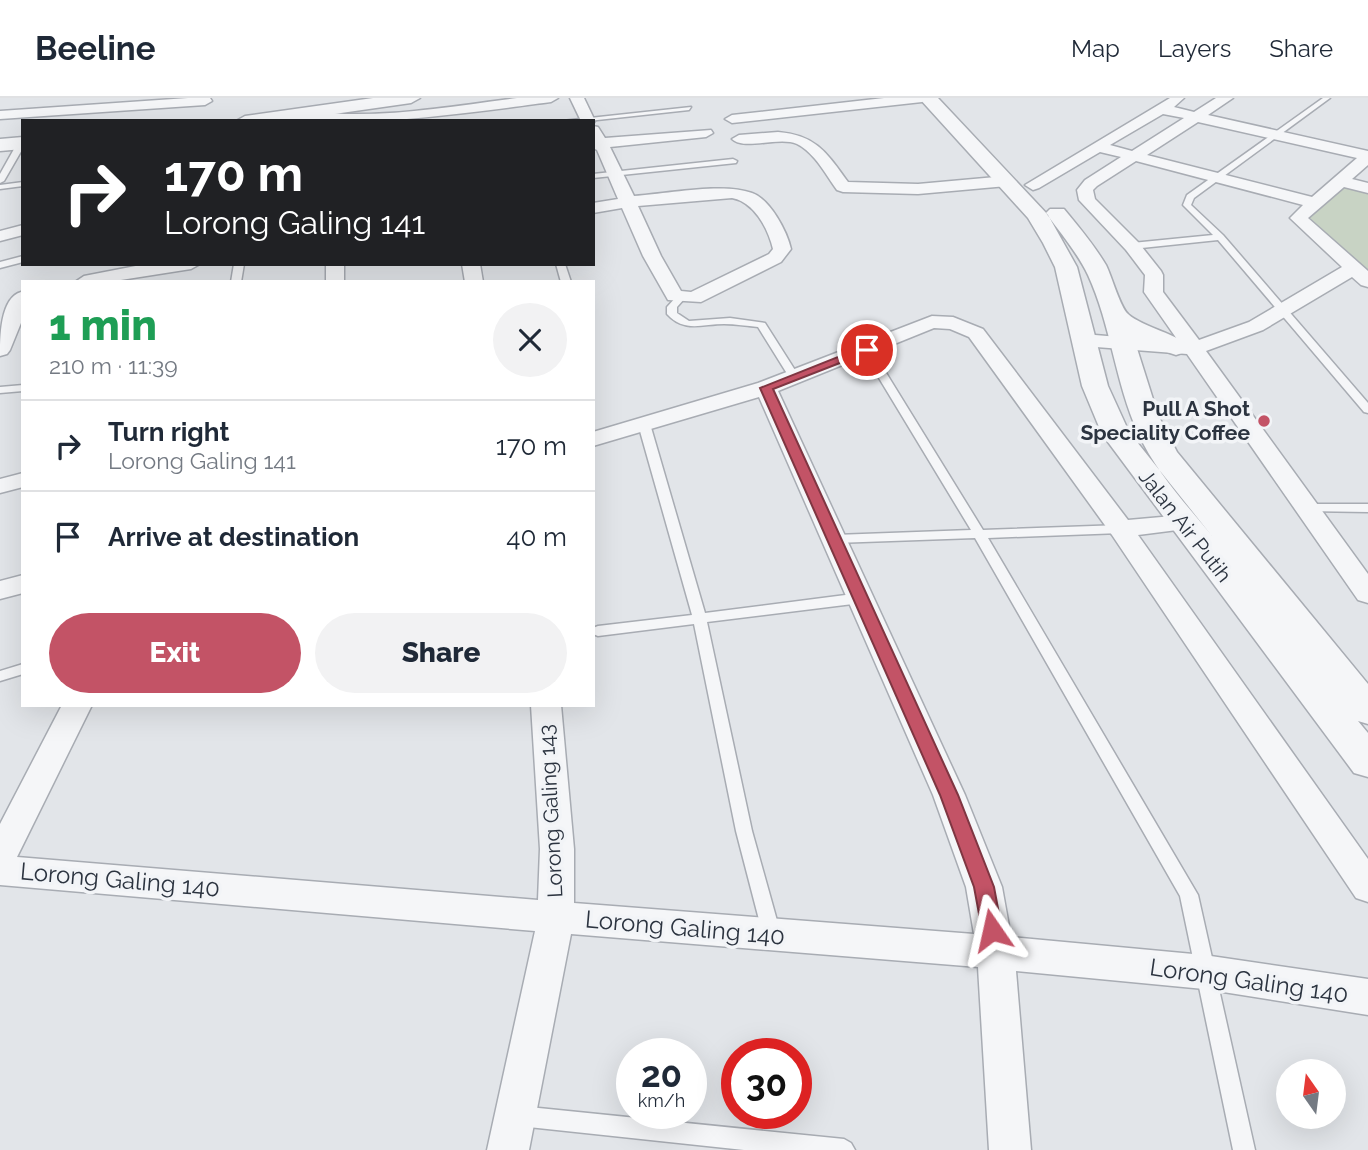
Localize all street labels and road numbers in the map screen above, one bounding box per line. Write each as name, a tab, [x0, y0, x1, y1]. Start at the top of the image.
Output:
street label: Jalan Air Putih	[1134, 464, 1237, 587]
street label: Lorong Galing 143	[533, 724, 568, 898]
street label: Lorong Galing 140	[19, 856, 221, 903]
street label: Lorong Galing 140	[584, 904, 786, 951]
street label: Lorong Galing 140	[1148, 952, 1350, 1009]

